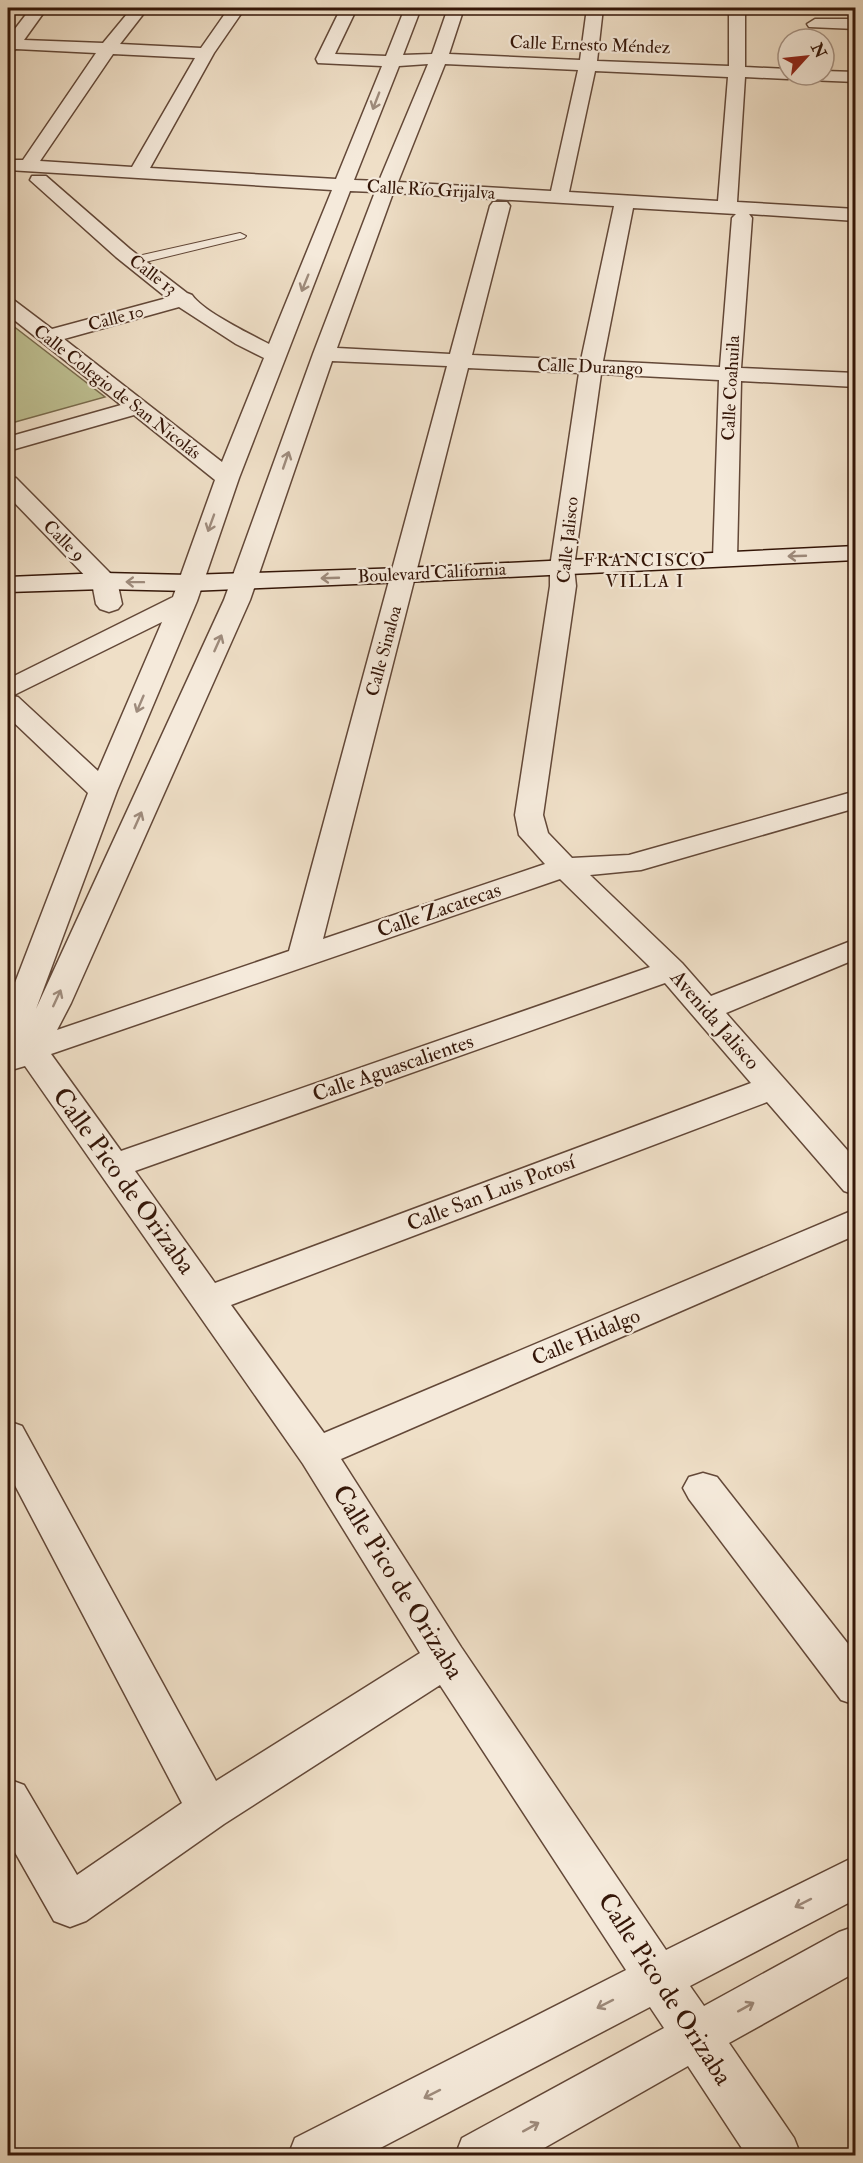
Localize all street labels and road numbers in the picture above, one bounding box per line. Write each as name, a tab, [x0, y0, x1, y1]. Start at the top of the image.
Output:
street label: Calle Ernesto Méndez	[509, 31, 671, 59]
street label: Calle Río Grijalva	[366, 175, 496, 205]
street label: Calle 13	[124, 249, 182, 301]
street label: Calle 10	[86, 300, 146, 336]
street label: Calle Colegio de San Nicolás	[29, 319, 205, 465]
street label: Calle Coahuila	[717, 334, 745, 441]
street label: Calle Durango	[537, 354, 644, 380]
street label: Calle Jalisco	[552, 495, 584, 584]
street label: Calle 9	[38, 515, 90, 567]
street label: Boulevard California	[357, 558, 507, 588]
street label: Calle Sinaloa	[361, 603, 407, 699]
street label: Calle Zacatecas	[374, 876, 504, 944]
street label: Avenida Jalisco	[664, 964, 766, 1075]
street label: Calle Aguascalientes	[309, 1028, 477, 1108]
street label: Calle Pico de Orizaba	[45, 1081, 203, 1281]
street label: Calle San Luis Potosí	[403, 1148, 580, 1238]
street label: Calle Hidalgo	[528, 1302, 644, 1372]
street label: Calle Pico de Orizaba	[325, 1479, 471, 1685]
street label: Calle Pico de Orizaba	[591, 1887, 739, 2092]

